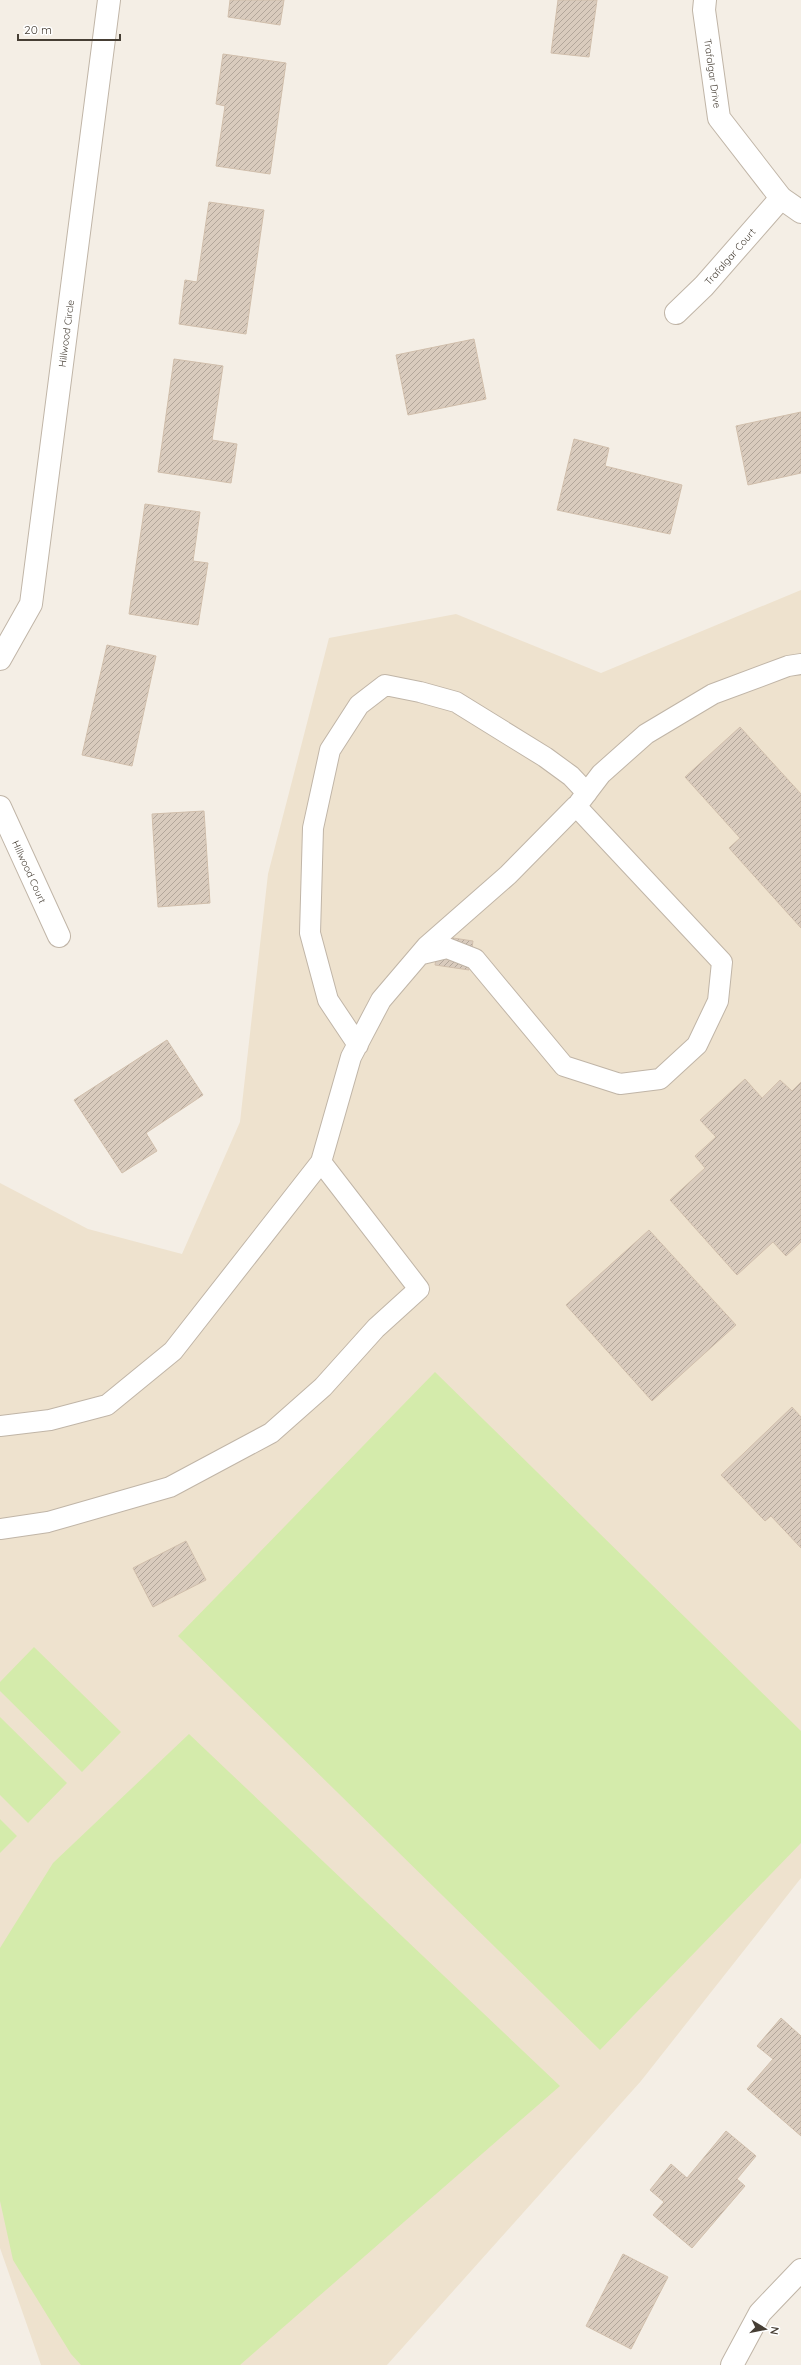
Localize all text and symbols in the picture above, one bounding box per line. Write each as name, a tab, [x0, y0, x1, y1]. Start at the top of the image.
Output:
scale bar	[18, 16, 120, 42]
text: 20 m	[24, 22, 52, 37]
street label: Trafalgar Drive	[702, 38, 724, 109]
street label: Trafalgar Court	[701, 225, 759, 288]
street label: Hillwood Circle	[55, 299, 77, 368]
street label: Hillwood Court	[10, 838, 50, 906]
north arrow	[745, 2309, 785, 2349]
text: N	[767, 2326, 782, 2336]

